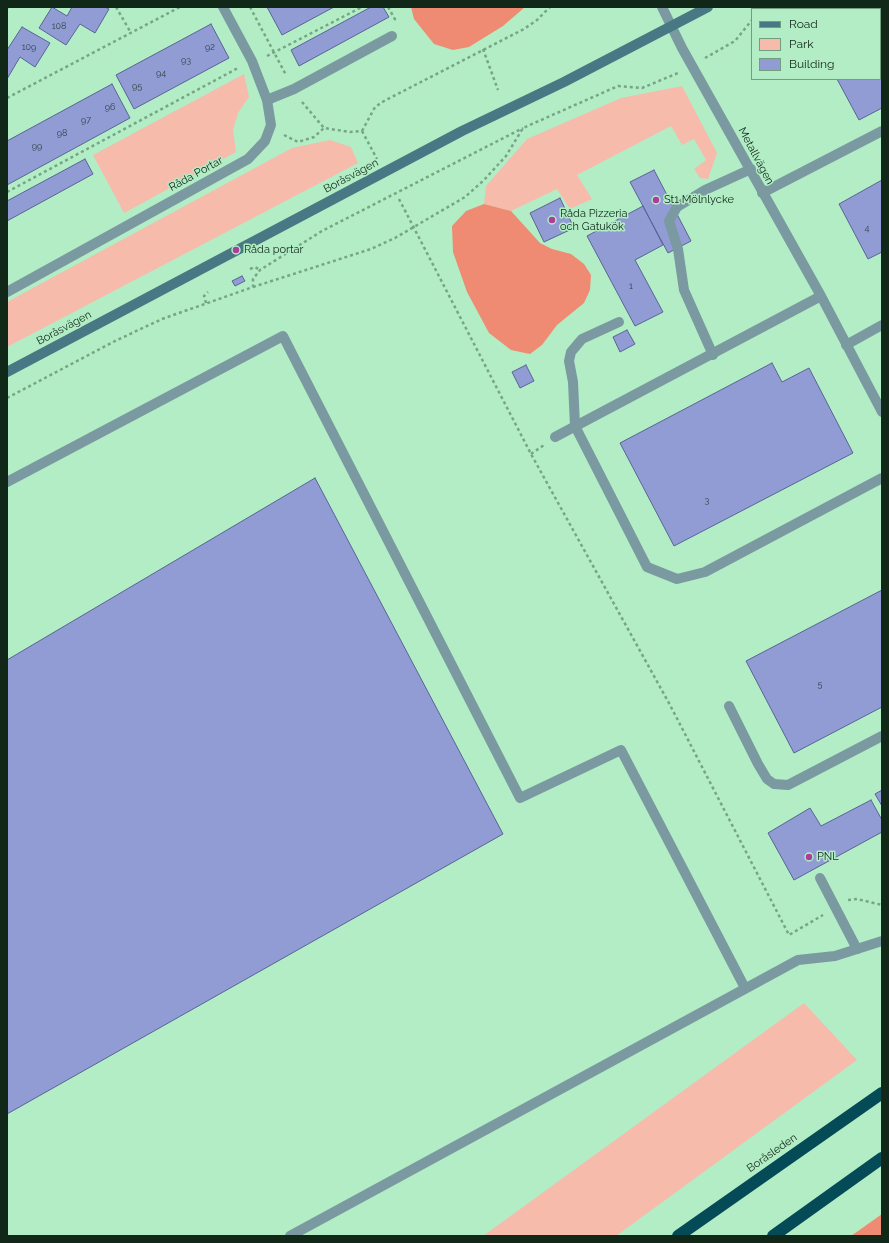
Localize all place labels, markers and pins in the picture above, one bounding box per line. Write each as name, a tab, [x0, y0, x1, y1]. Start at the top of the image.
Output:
place label: St1 Mölnlycke	[664, 193, 734, 207]
marker: St1 Mölnlycke	[651, 195, 661, 205]
place label: Råda Pizzeria och Gatukök	[560, 207, 627, 233]
marker: Råda Pizzeria och Gatukök	[547, 215, 557, 225]
place label: Råda portar	[244, 243, 303, 257]
marker: Råda portar	[231, 245, 241, 255]
place label: PNL	[817, 850, 839, 864]
marker: PNL	[804, 852, 814, 862]

